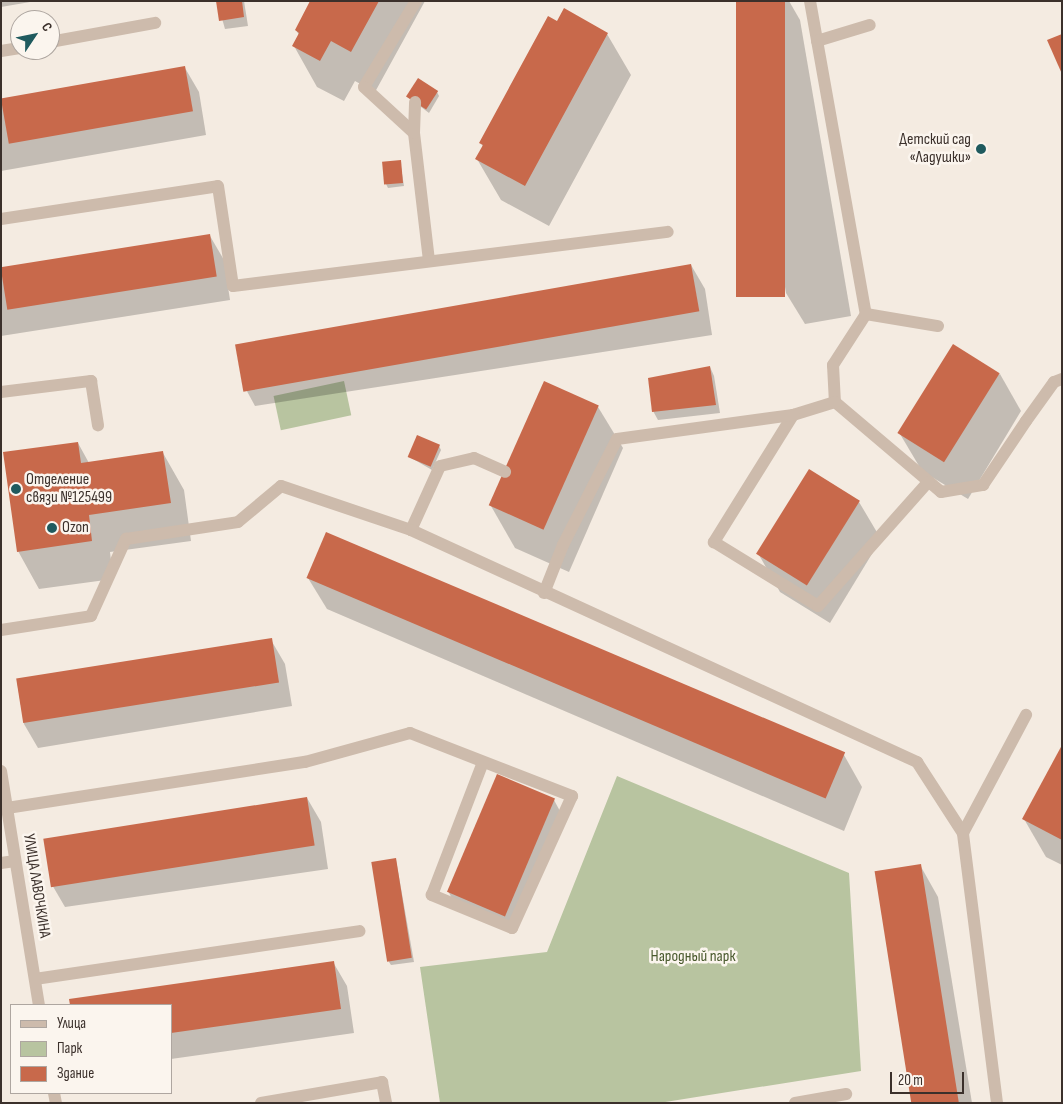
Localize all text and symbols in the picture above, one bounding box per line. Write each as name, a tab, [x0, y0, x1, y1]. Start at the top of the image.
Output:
north arrow	[10, 10, 60, 60]
text: С	[38, 19, 56, 35]
place label: Детский сад «Ладушки»	[899, 130, 971, 168]
marker: Детский сад «Ладушки»	[975, 143, 987, 155]
place label: Отделение связи №125499	[26, 470, 112, 508]
marker: Отделение связи №125499	[10, 483, 22, 495]
place label: Ozon	[62, 518, 89, 538]
marker: Ozon	[46, 522, 58, 534]
street label: УЛИЦА ЛАВОЧКИНА	[18, 832, 54, 940]
park label: Народный парк	[651, 947, 735, 967]
legend	[10, 1004, 172, 1094]
text: Улица	[57, 1014, 86, 1033]
text: Парк	[57, 1039, 82, 1058]
scale bar	[893, 1062, 967, 1094]
text: Здание	[57, 1064, 94, 1083]
text: 20 m	[898, 1071, 923, 1090]

